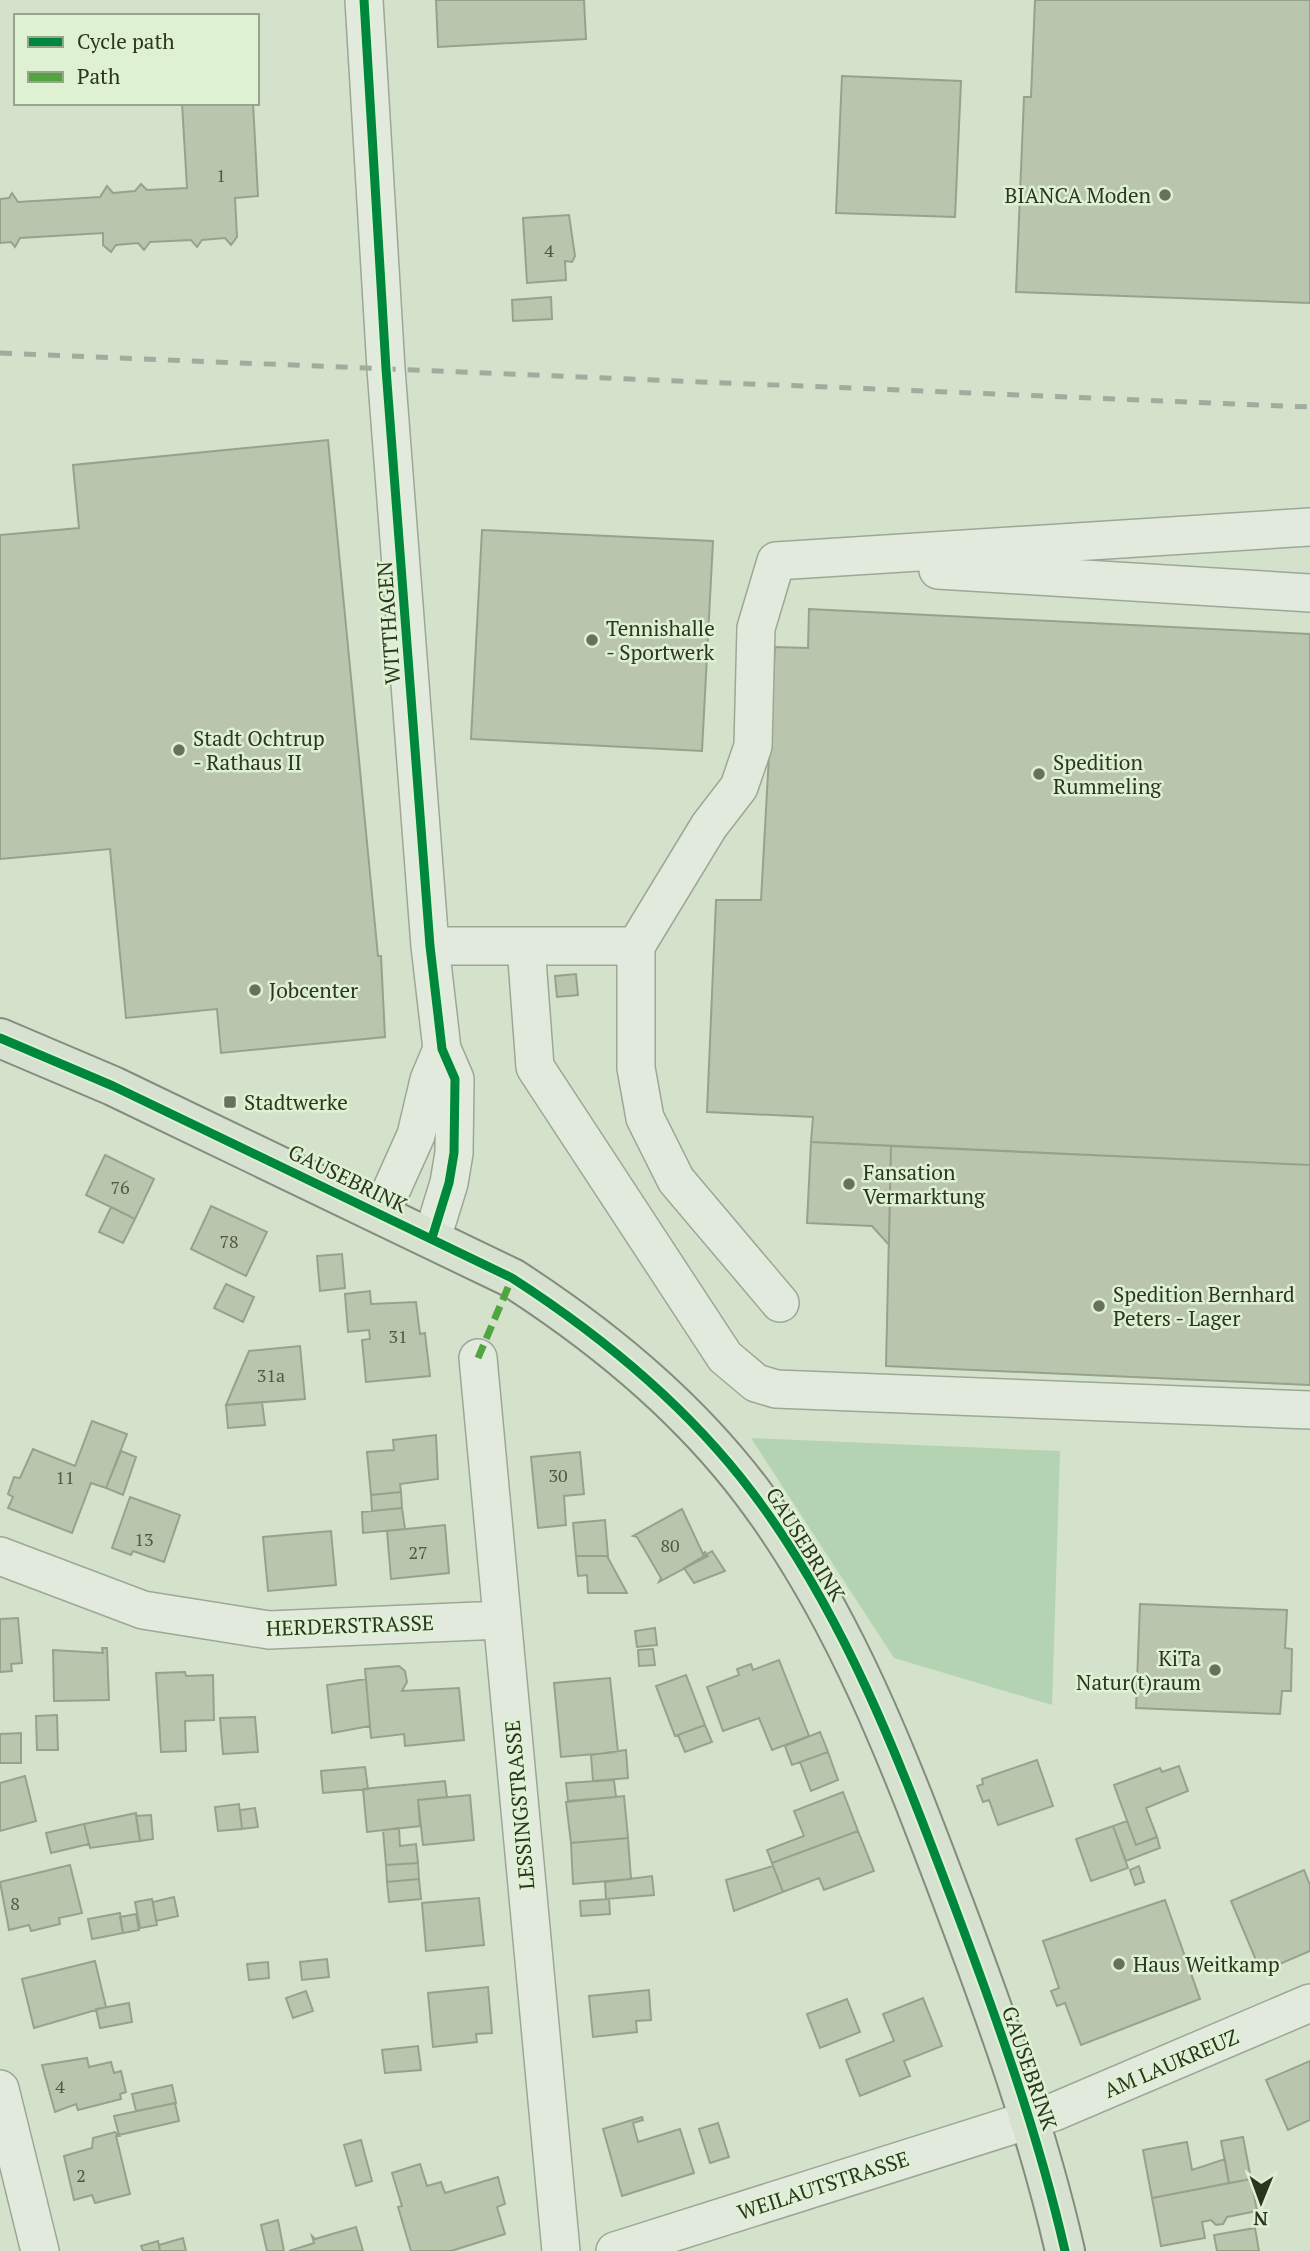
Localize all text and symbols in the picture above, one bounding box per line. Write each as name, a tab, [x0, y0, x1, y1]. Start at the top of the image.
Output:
legend	[14, 14, 259, 105]
text: Cycle path	[77, 27, 175, 55]
text: Path	[77, 62, 120, 90]
house number: 1	[216, 163, 226, 187]
place label: BIANCA Moden	[1004, 181, 1152, 209]
marker: BIANCA Moden	[1157, 187, 1173, 203]
house number: 4	[544, 238, 554, 262]
street label: WITTHAGEN	[370, 560, 406, 686]
place label: Tennishalle - Sportwerk	[606, 614, 715, 666]
marker: Tennishalle - Sportwerk	[584, 632, 600, 648]
place label: Stadt Ochtrup - Rathaus II	[193, 724, 325, 776]
marker: Stadt Ochtrup - Rathaus II	[171, 742, 187, 758]
place label: Spedition Rummeling	[1053, 748, 1162, 800]
marker: Spedition Rummeling	[1031, 766, 1047, 782]
place label: Jobcenter	[269, 976, 358, 1004]
marker: Jobcenter	[247, 982, 263, 998]
place label: Stadtwerke	[244, 1088, 348, 1116]
marker: Stadtwerke	[222, 1094, 238, 1110]
street label: GAUSEBRINK	[284, 1137, 412, 1219]
place label: Fansation Vermarktung	[863, 1158, 986, 1210]
house number: 76	[110, 1175, 130, 1199]
marker: Fansation Vermarktung	[841, 1176, 857, 1192]
house number: 78	[219, 1229, 239, 1253]
place label: Spedition Bernhard Peters - Lager	[1113, 1280, 1295, 1332]
marker: Spedition Bernhard Peters - Lager	[1091, 1298, 1107, 1314]
house number: 31	[388, 1324, 408, 1348]
house number: 31a	[257, 1363, 285, 1387]
house number: 30	[548, 1463, 568, 1487]
house number: 11	[55, 1465, 75, 1489]
street label: GAUSEBRINK	[760, 1482, 852, 1606]
house number: 13	[134, 1527, 154, 1551]
house number: 80	[660, 1533, 680, 1557]
house number: 27	[408, 1540, 428, 1564]
street label: HERDERSTRASSE	[266, 1608, 434, 1642]
place label: KiTa Natur(t)raum	[1076, 1644, 1201, 1696]
marker: KiTa Natur(t)raum	[1207, 1662, 1223, 1678]
street label: LESSINGSTRASSE	[498, 1719, 540, 1891]
house number: 8	[10, 1891, 20, 1915]
place label: Haus Weitkamp	[1133, 1950, 1280, 1978]
marker: Haus Weitkamp	[1111, 1956, 1127, 1972]
street label: GAUSEBRINK	[996, 2002, 1064, 2134]
street label: AM LAUKREUZ	[1099, 2022, 1243, 2104]
house number: 4	[55, 2074, 65, 2098]
street label: WEILAUTSTRASSE	[734, 2144, 912, 2226]
house number: 2	[76, 2163, 86, 2187]
north arrow	[1226, 2167, 1296, 2237]
text: N	[1253, 2207, 1268, 2232]

